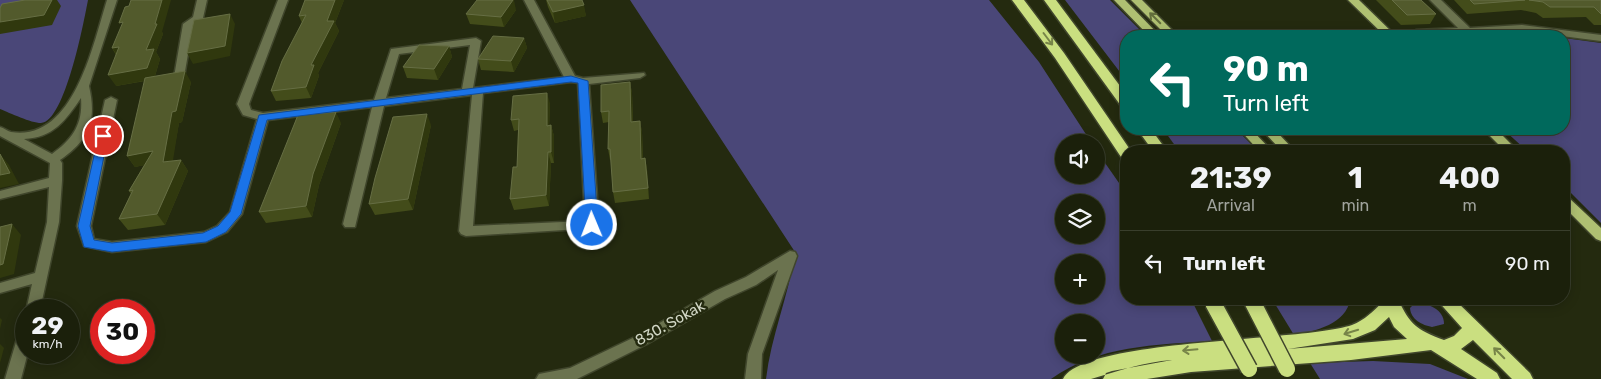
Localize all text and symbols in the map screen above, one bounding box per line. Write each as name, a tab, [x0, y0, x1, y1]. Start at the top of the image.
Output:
one-way arrow	[1148, 12, 1161, 24]
one-way arrow	[1042, 32, 1053, 45]
text: 90 m	[1223, 48, 1309, 90]
icon: left	[1140, 50, 1205, 115]
text: Turn left	[1223, 90, 1309, 117]
pin	[82, 115, 124, 157]
icon: arrive	[89, 122, 117, 150]
map controls	[1055, 134, 1105, 364]
button: sound	[1055, 134, 1105, 184]
text: 21:39	[1190, 160, 1272, 196]
text: 1	[1348, 160, 1363, 196]
text: 400	[1439, 160, 1500, 196]
button: layers	[1055, 194, 1105, 244]
text: Arrival	[1207, 196, 1255, 215]
text: min	[1342, 196, 1369, 215]
text: m	[1463, 196, 1477, 215]
position arrow	[565, 198, 617, 250]
icon: left	[1140, 249, 1168, 277]
text: Turn left	[1183, 252, 1265, 275]
text: 90 m	[1505, 252, 1550, 275]
button: +	[1055, 254, 1105, 304]
street label: 830. Sokak	[632, 296, 708, 350]
speed limit sign: 30	[90, 299, 155, 364]
text: 29	[31, 311, 64, 340]
button: −	[1055, 314, 1105, 364]
one-way arrow	[1344, 327, 1360, 337]
text: km/h	[33, 337, 62, 351]
one-way arrow	[1182, 345, 1198, 355]
one-way arrow	[1492, 347, 1505, 359]

